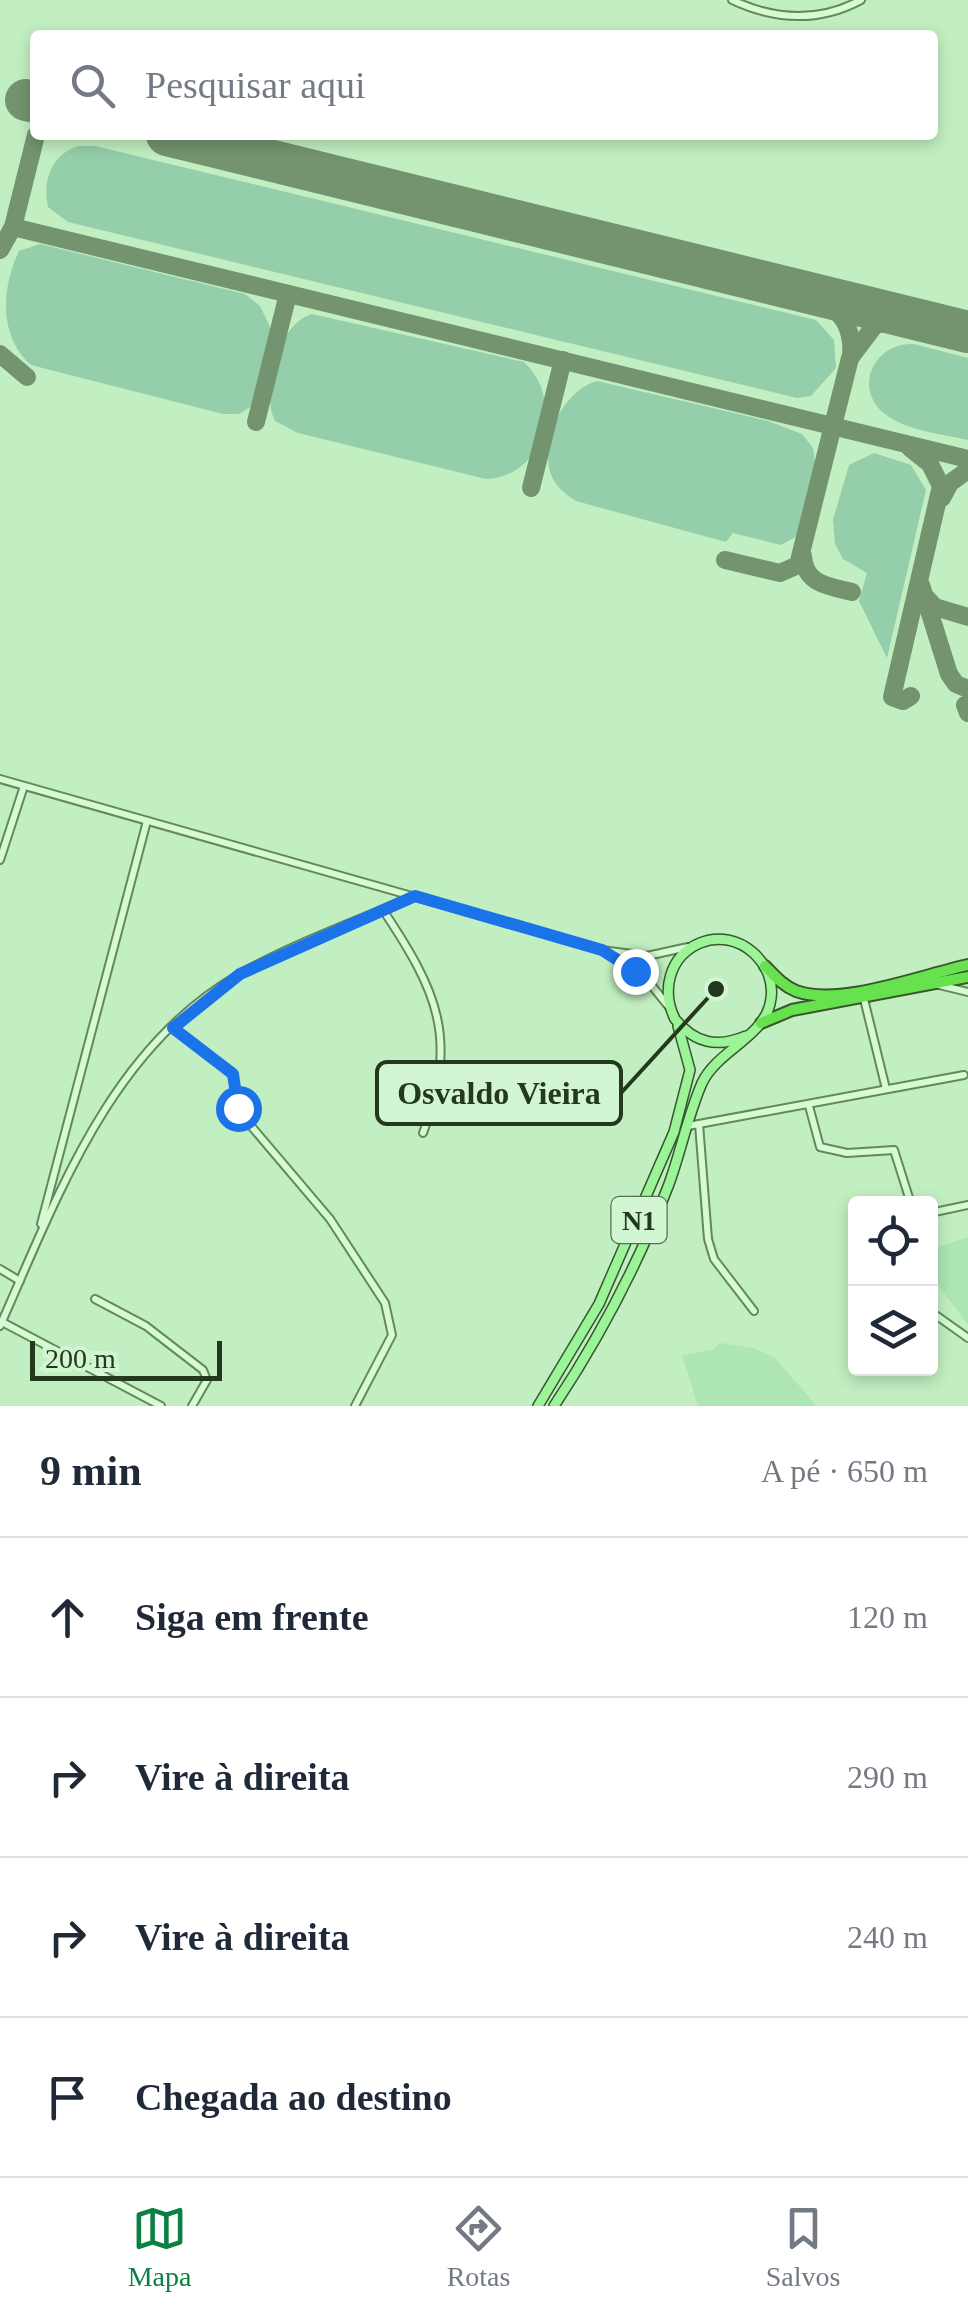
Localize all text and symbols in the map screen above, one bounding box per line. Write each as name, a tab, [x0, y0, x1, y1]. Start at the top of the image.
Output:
search box	[30, 30, 938, 140]
icon: search	[65, 58, 120, 113]
text: Pesquisar aqui	[145, 64, 366, 106]
route end	[613, 949, 659, 995]
callout: Osvaldo Vieira	[377, 1062, 621, 1124]
text: Osvaldo Vieira	[397, 1075, 601, 1111]
route start	[216, 1086, 262, 1132]
map controls	[848, 1196, 938, 1376]
button: locate	[848, 1196, 938, 1286]
road number: N1	[612, 1197, 666, 1243]
button: layers	[848, 1286, 938, 1376]
scale bar	[30, 1336, 222, 1380]
text: 200 m	[45, 1343, 116, 1374]
text: 9 min	[40, 1448, 142, 1494]
text: A pé · 650 m	[761, 1453, 928, 1489]
icon: ahead	[40, 1590, 95, 1645]
text: Siga em frente	[135, 1596, 369, 1638]
text: 120 m	[847, 1599, 928, 1635]
icon: right	[40, 1750, 95, 1805]
text: Vire à direita	[135, 1756, 350, 1798]
text: 290 m	[847, 1759, 928, 1795]
icon: right	[40, 1910, 95, 1965]
text: Vire à direita	[135, 1916, 350, 1958]
text: 240 m	[847, 1919, 928, 1955]
icon: arrive	[40, 2070, 95, 2125]
text: Chegada ao destino	[135, 2076, 452, 2118]
tab: Mapa	[128, 2201, 191, 2293]
tab: Rotas	[447, 2201, 510, 2293]
tab: Salvos	[766, 2201, 840, 2293]

